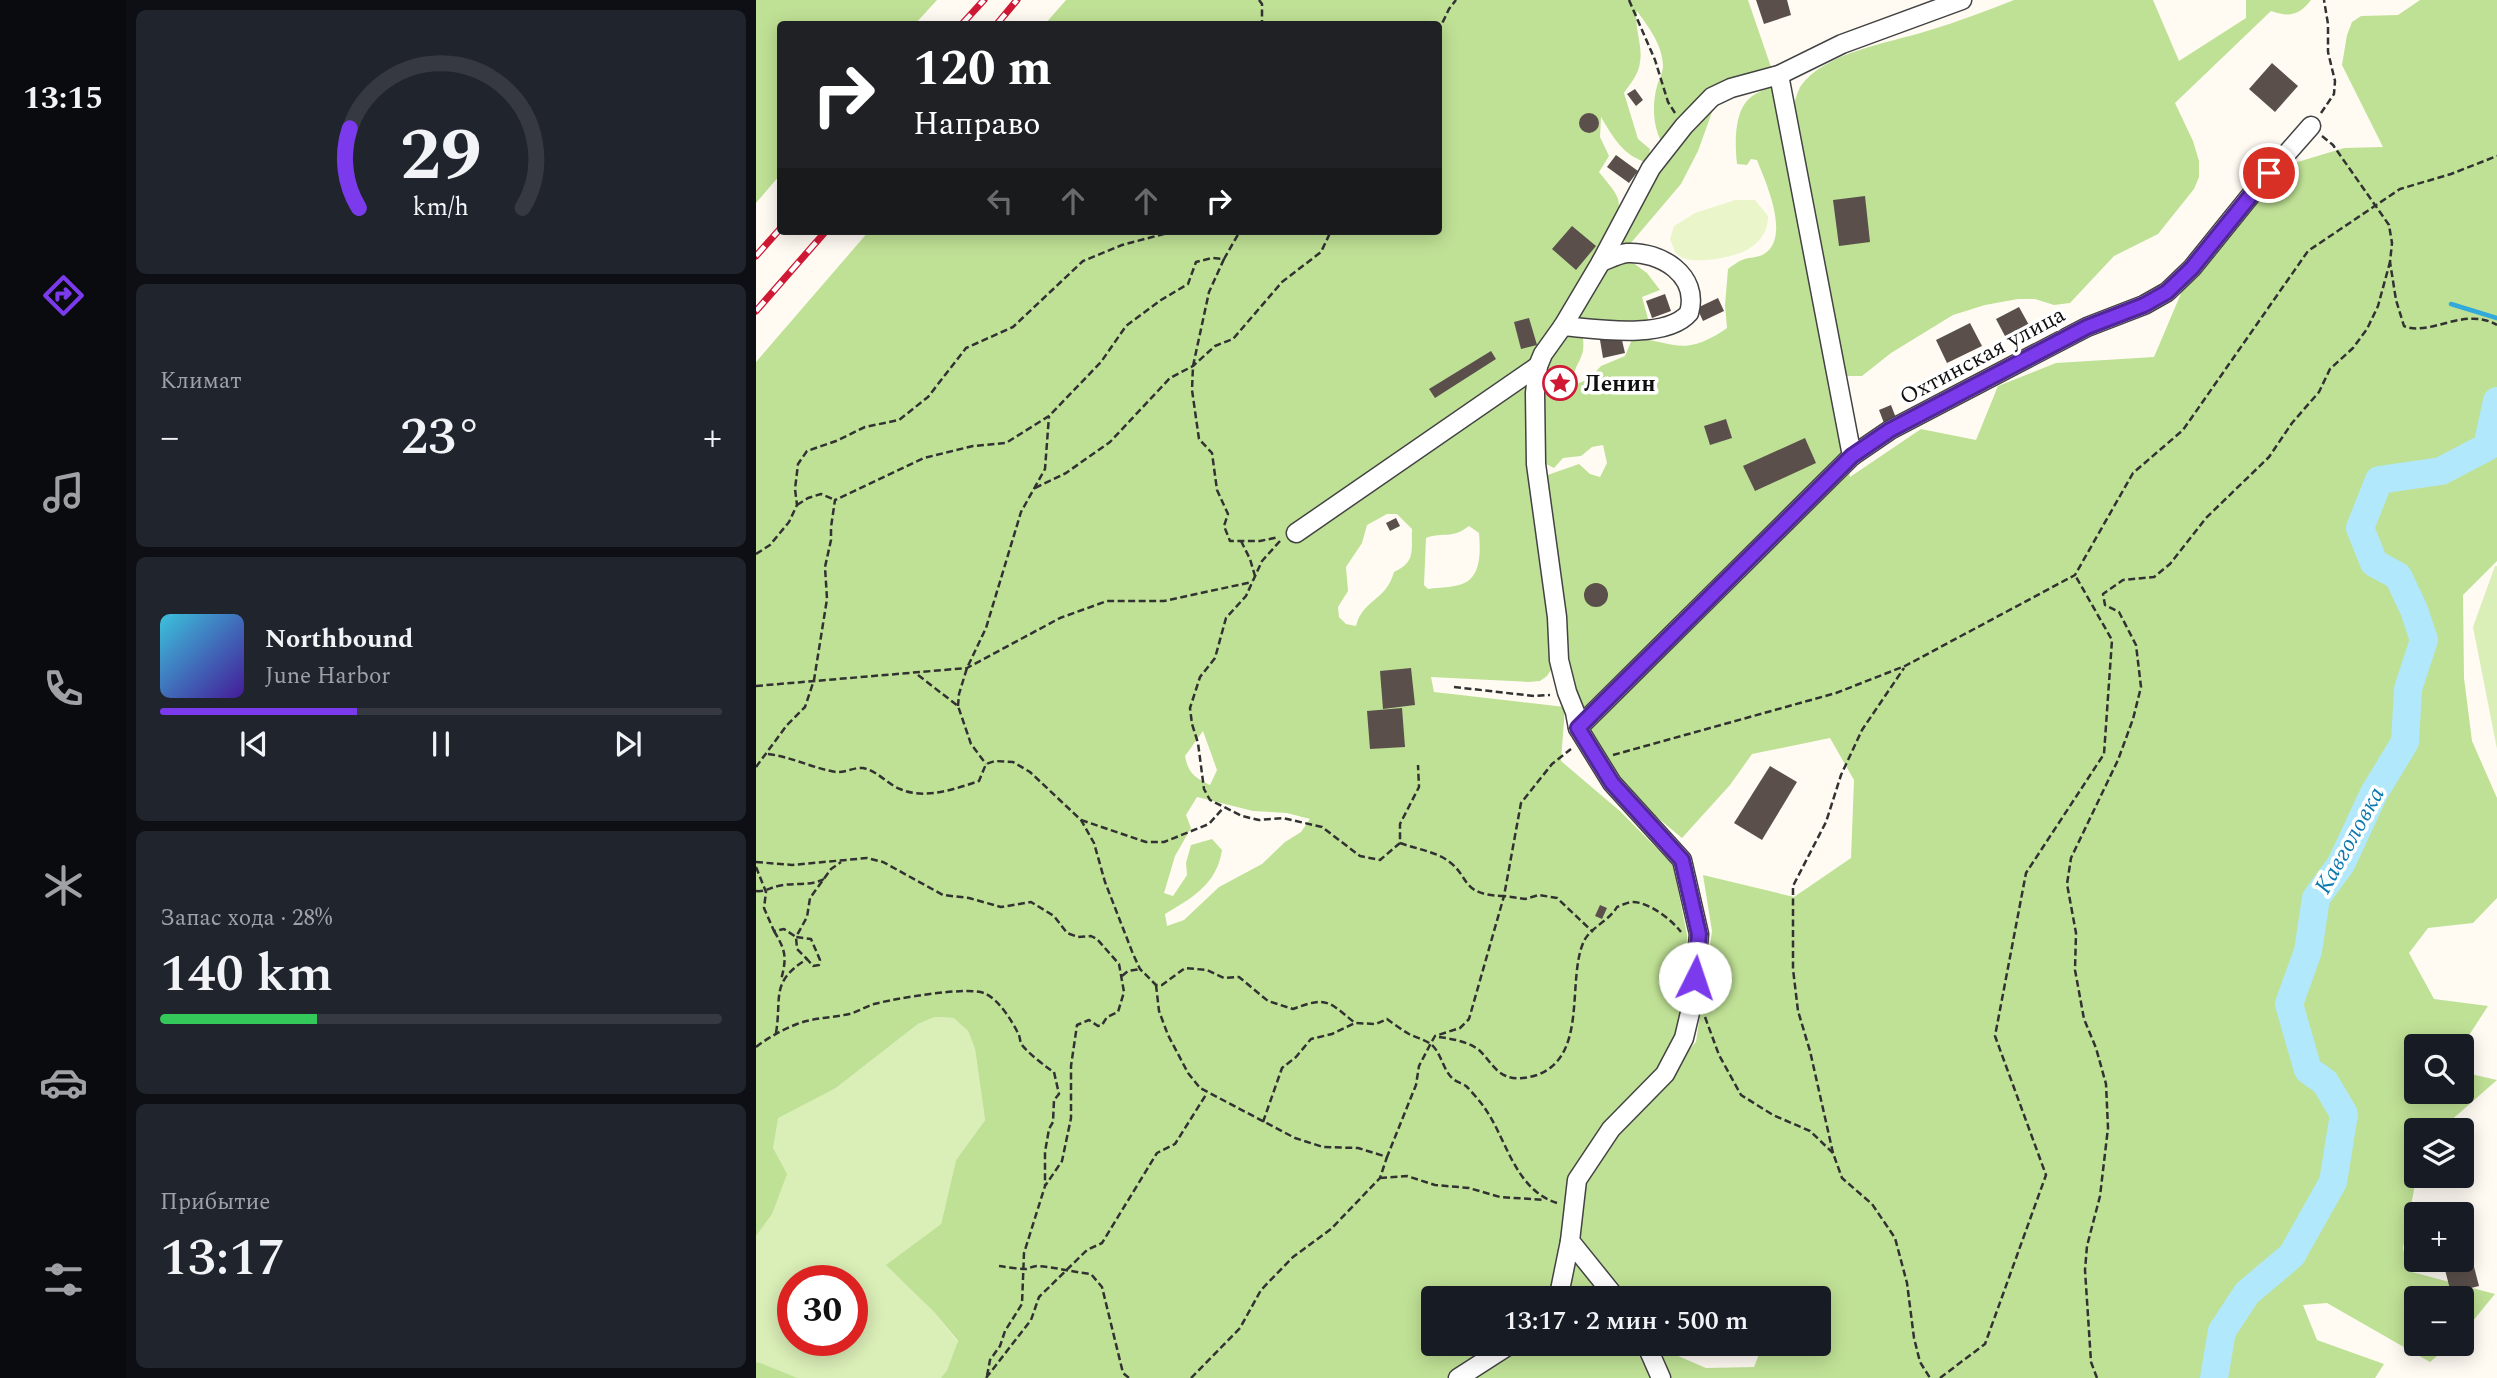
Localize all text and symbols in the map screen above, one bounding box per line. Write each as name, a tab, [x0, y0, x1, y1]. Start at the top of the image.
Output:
text: 120 m	[913, 32, 1052, 107]
icon: right	[798, 49, 889, 140]
text: 13:15	[23, 74, 103, 123]
text: Направо	[913, 100, 1040, 149]
text: 29	[400, 101, 482, 212]
pin	[2239, 143, 2299, 203]
icon: arrive	[2250, 154, 2288, 192]
icon: left	[981, 182, 1019, 220]
icon: ahead	[1054, 182, 1092, 220]
icon: ahead	[1127, 182, 1165, 220]
icon: right	[1200, 182, 1238, 220]
text: km/h	[413, 189, 469, 227]
icon: directions	[39, 271, 88, 320]
street label: Охтинская улица	[1893, 298, 2072, 415]
text: Климат	[160, 364, 242, 399]
place icon: Ленин	[1541, 364, 1579, 402]
place label: Ленин	[1584, 367, 1656, 402]
text: 23°	[400, 398, 482, 477]
text: −	[160, 409, 179, 467]
text: +	[703, 409, 722, 467]
icon: music	[39, 468, 88, 517]
text: Northbound	[265, 619, 413, 659]
text: June Harbor	[265, 659, 390, 694]
icon: phone	[39, 664, 88, 713]
icon: previous	[235, 725, 273, 763]
icon: pause	[422, 725, 460, 763]
icon: next	[609, 725, 647, 763]
water label: Кавголовка	[2306, 780, 2394, 901]
icon: climate	[39, 861, 88, 910]
text: Запас хода · 28%	[160, 901, 332, 936]
text: 140 km	[160, 935, 333, 1014]
position arrow	[1658, 941, 1732, 1015]
map controls	[2404, 1034, 2474, 1356]
button: search	[2404, 1034, 2474, 1104]
icon: car	[39, 1058, 88, 1107]
button: layers	[2404, 1118, 2474, 1188]
text: Прибытие	[160, 1185, 271, 1220]
button: +	[2404, 1202, 2474, 1272]
text: 13:17	[160, 1219, 285, 1298]
icon: filters	[39, 1255, 88, 1304]
speed limit sign: 30	[777, 1265, 868, 1356]
button: −	[2404, 1286, 2474, 1356]
text: 13:17 · 2 мин · 500 m	[1504, 1301, 1748, 1341]

